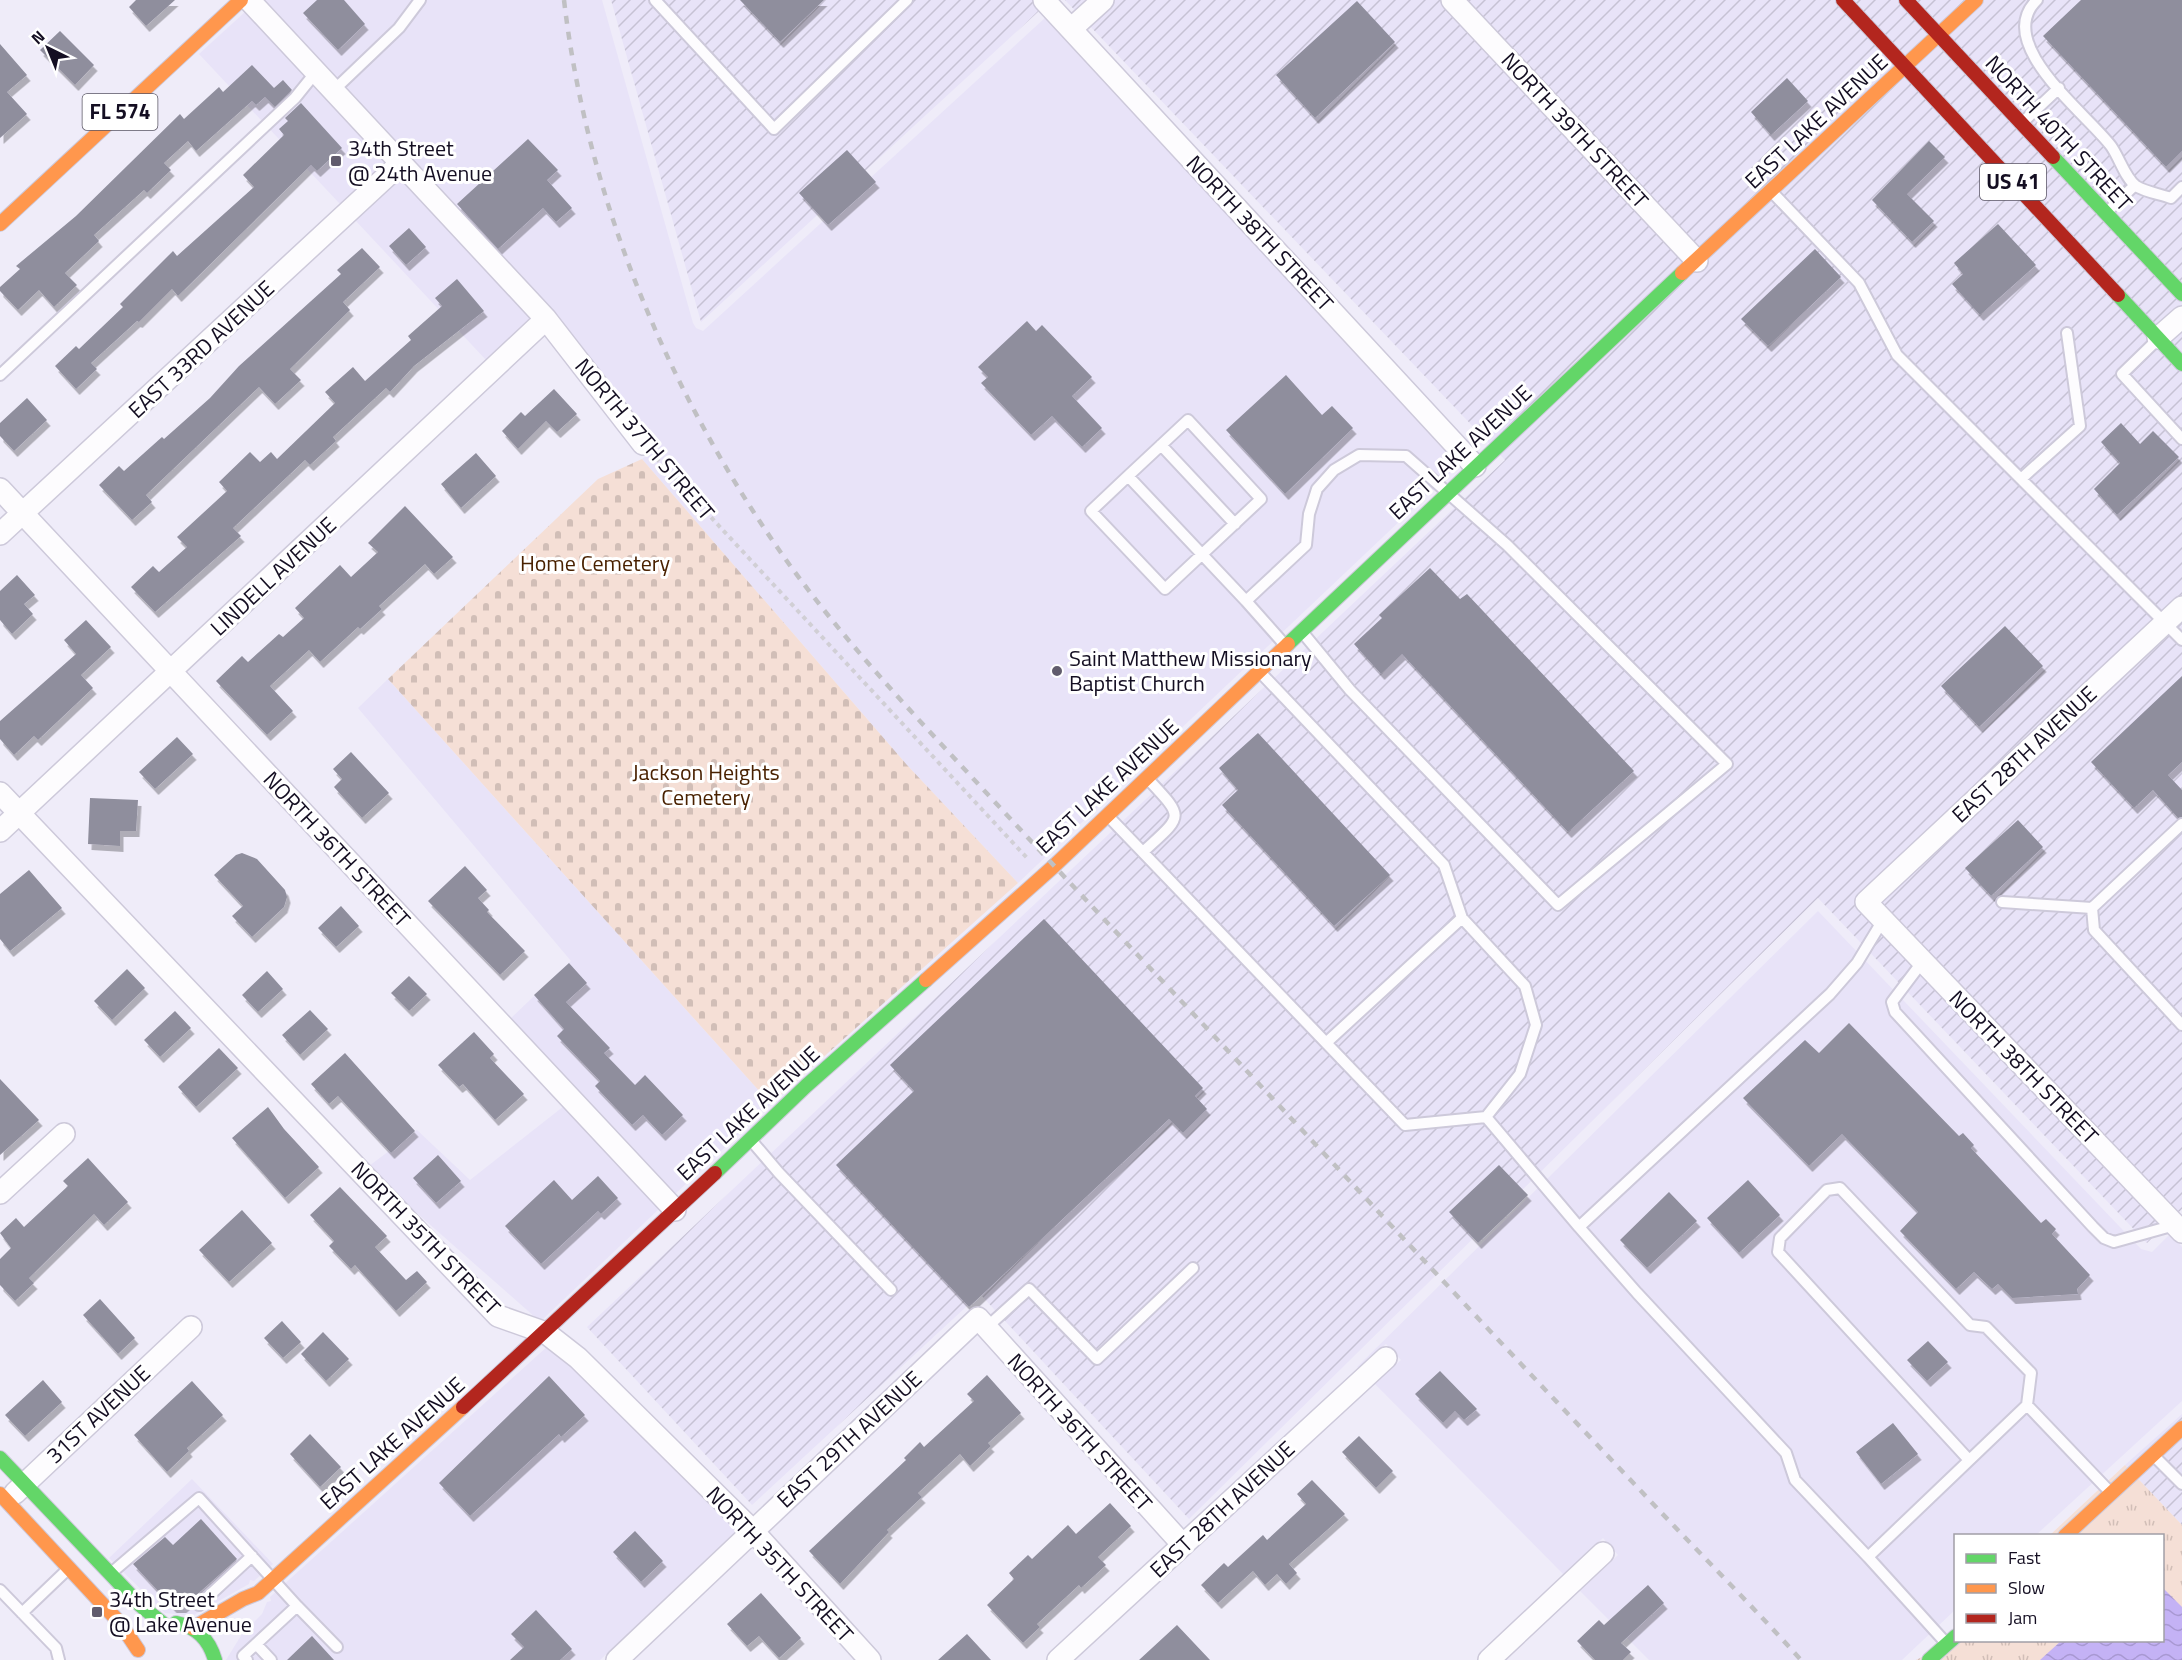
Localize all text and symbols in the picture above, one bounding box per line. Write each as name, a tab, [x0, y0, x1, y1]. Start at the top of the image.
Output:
north arrow	[18, 18, 78, 78]
text: N	[26, 24, 50, 50]
street label: NORTH 39TH STREET	[1493, 44, 1657, 216]
street label: EAST LAKE AVENUE	[1737, 45, 1895, 197]
street label: NORTH 40TH STREET	[1977, 47, 2141, 219]
road number: FL 574	[82, 94, 158, 130]
place label: 34th Street @ 24th Avenue	[348, 131, 492, 190]
street label: NORTH 38TH STREET	[1178, 147, 1342, 319]
marker: 34th Street @ 24th Avenue	[329, 154, 343, 168]
road number: US 41	[1980, 164, 2046, 200]
street label: EAST 33RD AVENUE	[120, 272, 282, 426]
street label: NORTH 37TH STREET	[567, 350, 723, 528]
street label: EAST LAKE AVENUE	[1381, 376, 1539, 528]
street label: LINDELL AVENUE	[202, 508, 344, 644]
park label: Home Cemetery	[520, 546, 670, 580]
place label: Saint Matthew Missionary Baptist Church	[1069, 641, 1312, 700]
marker: Saint Matthew Missionary Baptist Church	[1050, 664, 1064, 678]
street label: EAST 28TH AVENUE	[1944, 677, 2104, 831]
street label: EAST LAKE AVENUE	[1028, 710, 1186, 862]
park label: Jackson Heights Cemetery	[632, 755, 780, 814]
street label: NORTH 36TH STREET	[255, 763, 419, 935]
street label: NORTH 38TH STREET	[1941, 982, 2107, 1152]
street label: EAST LAKE AVENUE	[669, 1037, 827, 1189]
street label: NORTH 35TH STREET	[343, 1153, 509, 1323]
street label: NORTH 36TH STREET	[1000, 1345, 1161, 1519]
street label: 31ST AVENUE	[38, 1357, 158, 1471]
street label: EAST 29TH AVENUE	[769, 1362, 929, 1516]
street label: EAST LAKE AVENUE	[312, 1368, 472, 1518]
street label: EAST 28TH AVENUE	[1142, 1432, 1302, 1586]
street label: NORTH 35TH STREET	[698, 1478, 862, 1650]
legend	[1954, 1534, 2164, 1642]
text: Fast	[2008, 1544, 2041, 1571]
text: Slow	[2008, 1574, 2045, 1601]
place label: 34th Street @ Lake Avenue	[109, 1582, 252, 1641]
text: Jam	[2008, 1604, 2037, 1631]
marker: 34th Street @ Lake Avenue	[90, 1605, 104, 1619]

